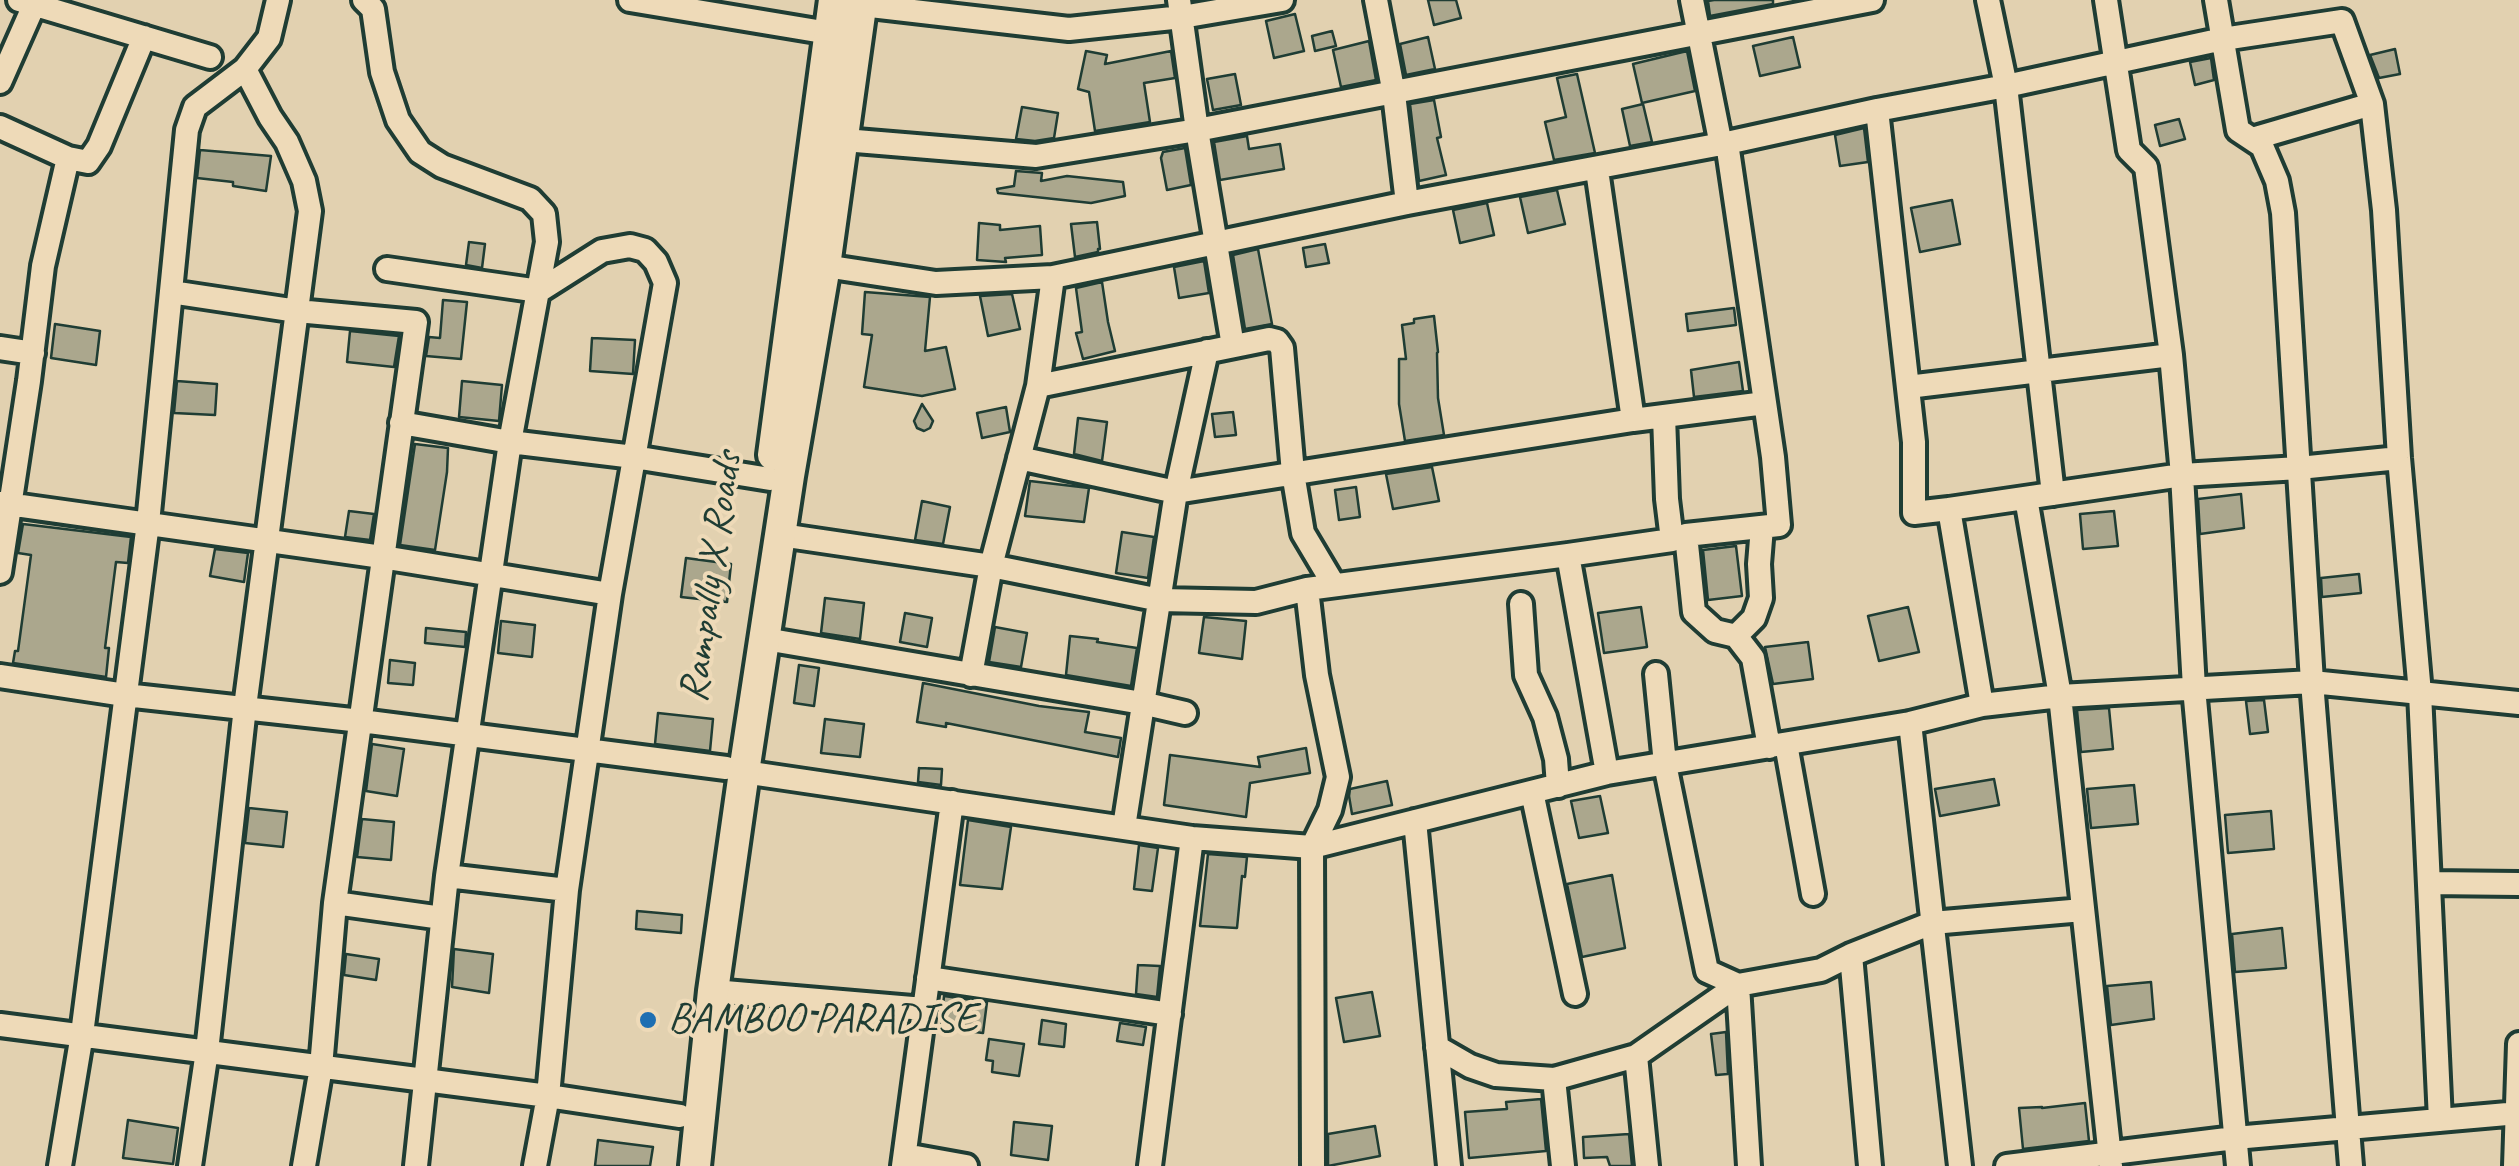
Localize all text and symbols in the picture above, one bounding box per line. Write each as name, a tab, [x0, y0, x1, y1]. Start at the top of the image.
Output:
street label: Rampally X Roads	[669, 449, 755, 705]
place label: BAMBOO PARADISE	[668, 995, 977, 1045]
marker: BAMBOO PARADISE	[637, 1009, 659, 1031]

